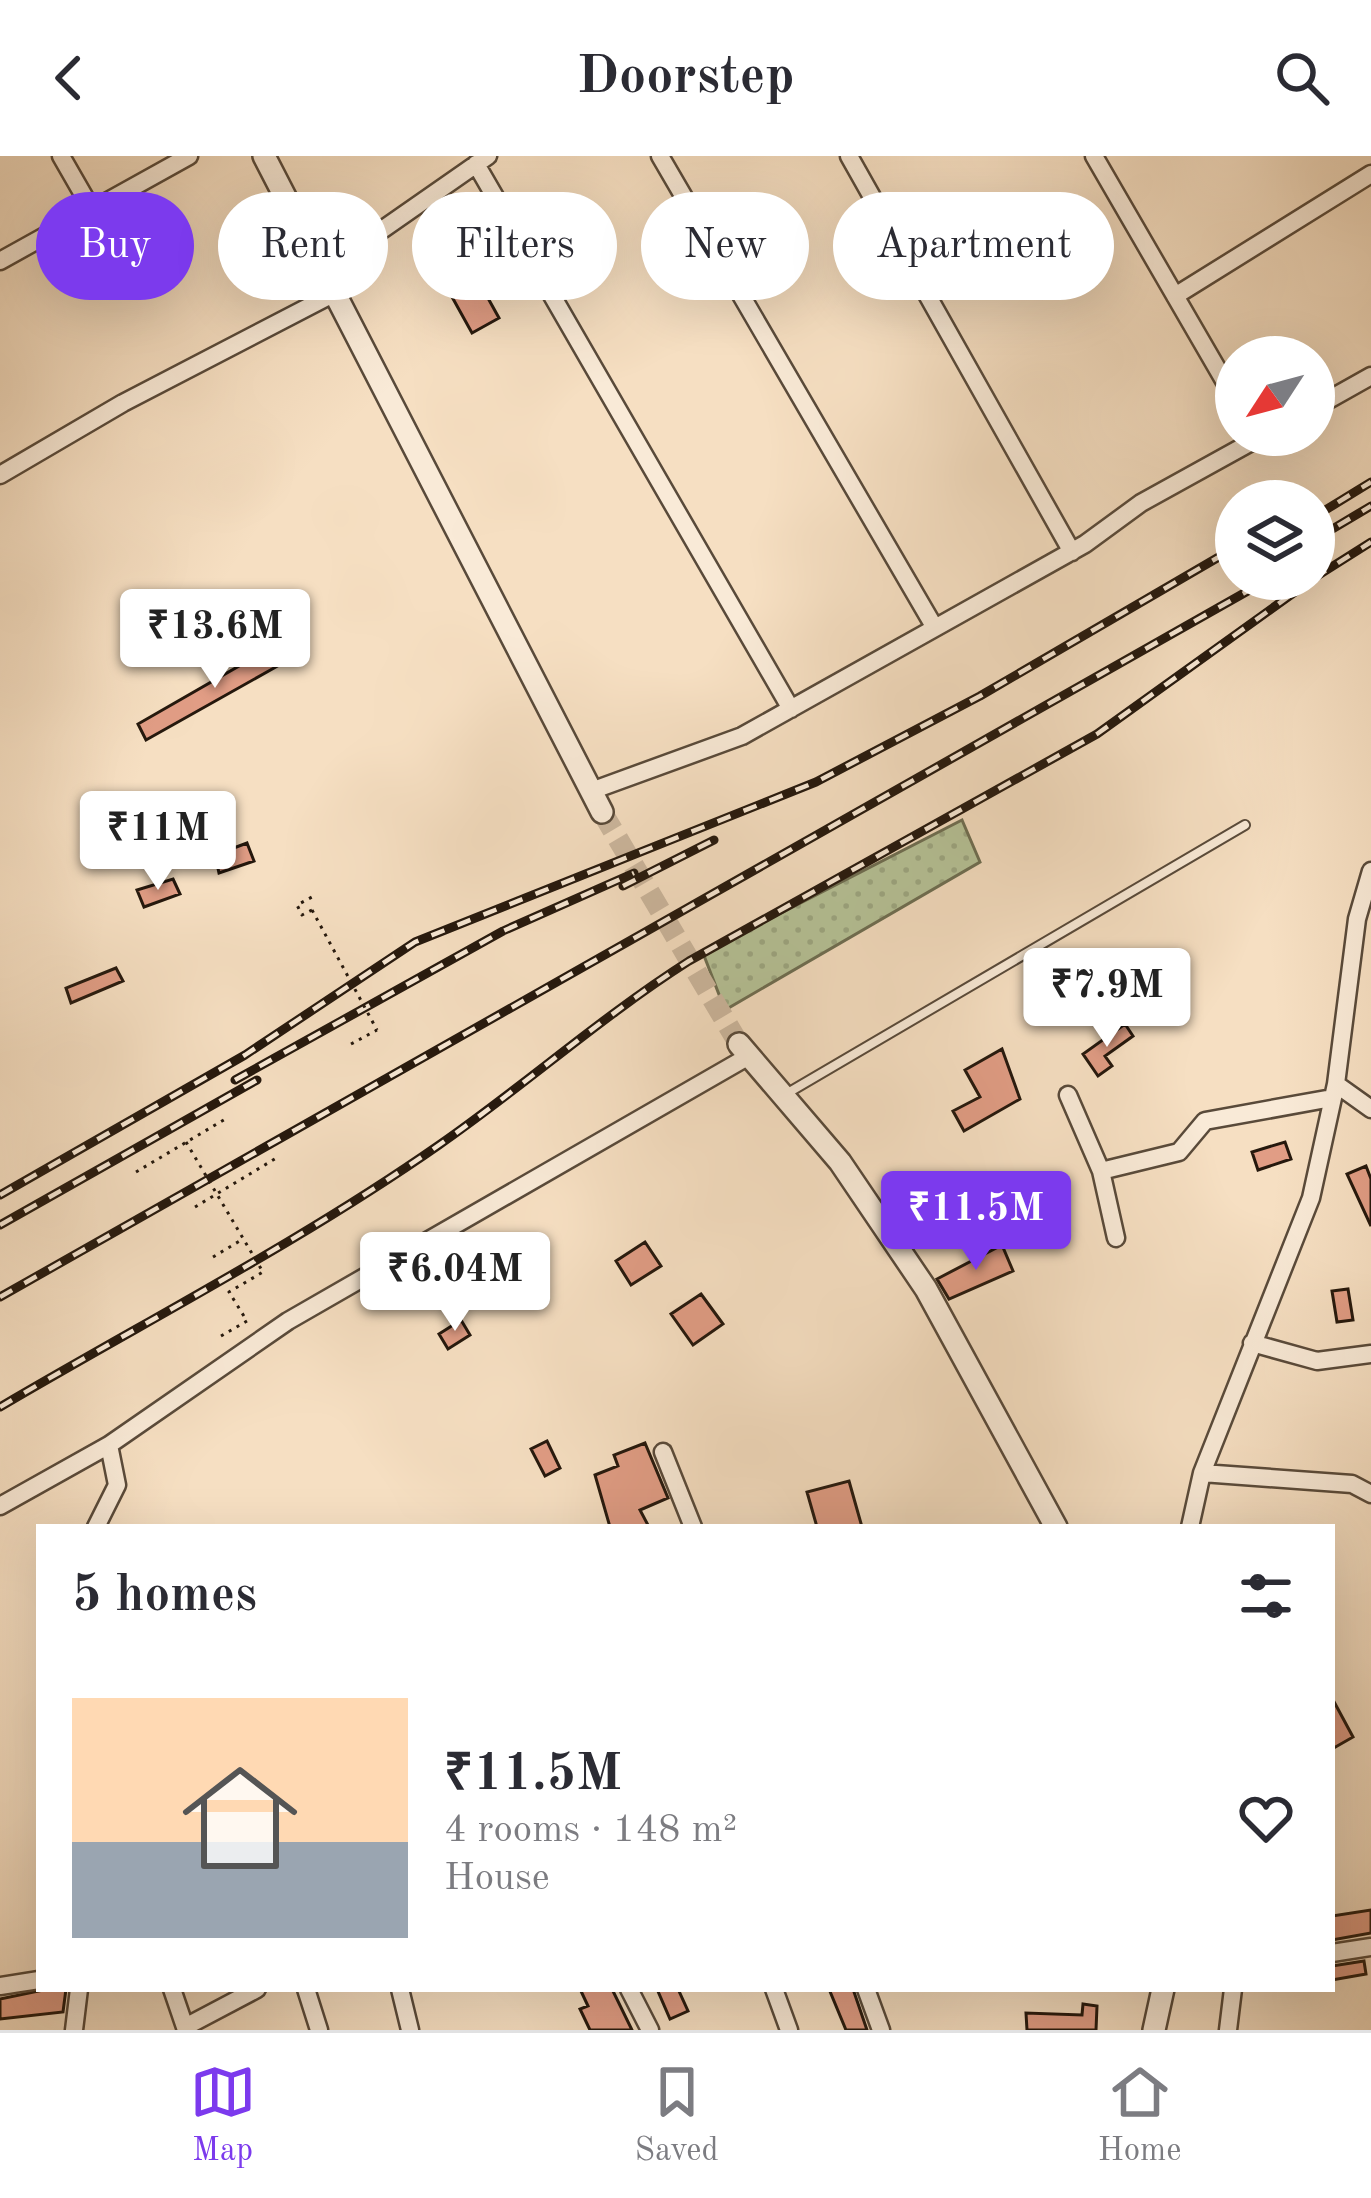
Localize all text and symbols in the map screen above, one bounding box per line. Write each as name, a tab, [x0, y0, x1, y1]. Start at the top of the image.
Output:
icon: back	[36, 45, 102, 111]
icon: search	[1269, 45, 1335, 111]
text: Doorstep	[576, 51, 795, 105]
chip: Buy	[36, 192, 194, 300]
chip: Rent	[218, 192, 388, 300]
chip: Filters	[412, 192, 617, 300]
chip: New	[641, 192, 809, 300]
chip: Apartment	[833, 192, 1114, 300]
north arrow	[1215, 336, 1335, 456]
map controls	[1215, 336, 1335, 600]
button: layers	[1215, 480, 1335, 600]
pin: ₹13.6M	[117, 589, 313, 691]
text: ₹13.6M	[147, 608, 283, 647]
pin: ₹11M	[87, 791, 229, 893]
text: ₹11M	[107, 810, 209, 849]
pin: ₹7.9M	[1023, 948, 1191, 1050]
text: ₹7.9M	[1050, 967, 1164, 1006]
pin: ₹11.5M	[878, 1171, 1074, 1273]
text: ₹11.5M	[908, 1190, 1044, 1229]
pin: ₹6.04M	[357, 1232, 553, 1334]
text: ₹6.04M	[387, 1251, 523, 1290]
icon: filters	[1233, 1563, 1299, 1629]
text: 5 homes	[72, 1571, 257, 1622]
icon: home	[168, 1746, 312, 1890]
text: ₹11.5M	[444, 1750, 622, 1801]
icon: heart	[1233, 1785, 1299, 1851]
text: 4 rooms · 148 m²	[444, 1811, 737, 1850]
text: House	[444, 1859, 550, 1898]
tab: Map	[190, 2059, 256, 2172]
tab: Saved	[635, 2059, 719, 2172]
tab: Home	[1098, 2059, 1181, 2172]

